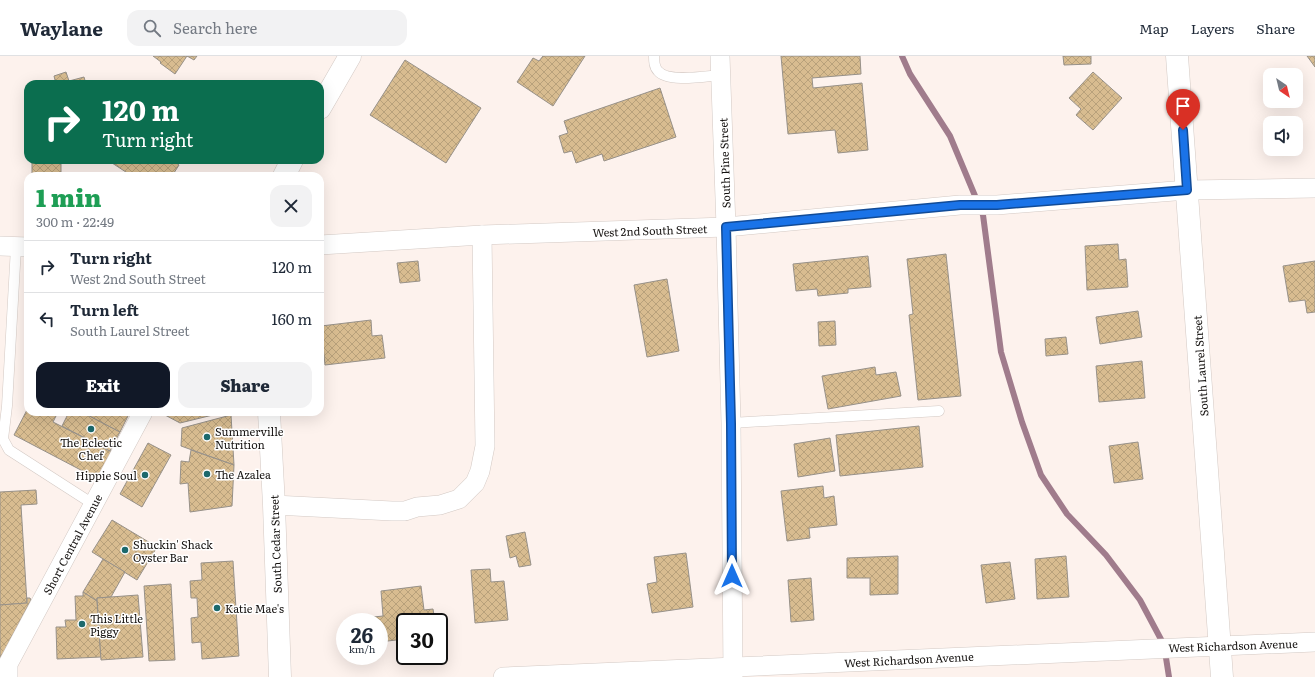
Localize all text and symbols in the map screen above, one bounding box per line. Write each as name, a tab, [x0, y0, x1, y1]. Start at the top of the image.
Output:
search box	[127, 10, 407, 46]
text: Waylane	[20, 14, 103, 42]
text: Search here	[173, 16, 257, 39]
icon: search	[141, 17, 163, 39]
text: Map	[1139, 18, 1169, 38]
text: Layers	[1191, 18, 1234, 38]
text: Share	[1256, 18, 1295, 38]
north arrow	[1263, 68, 1303, 108]
map controls	[1263, 68, 1303, 156]
text: 120 m	[102, 88, 179, 130]
pin	[1166, 89, 1200, 130]
icon: arrive	[1172, 95, 1194, 117]
icon: right	[36, 96, 88, 148]
button: sound	[1263, 116, 1303, 156]
street label: South Pine Street	[714, 117, 734, 208]
text: Turn right	[102, 126, 193, 153]
text: 1 min	[36, 179, 101, 214]
button: close	[270, 185, 312, 227]
text: 300 m · 22:49	[36, 212, 114, 231]
street label: West 2nd South Street	[592, 220, 708, 240]
text: Turn right	[70, 246, 152, 269]
text: 120 m	[272, 255, 312, 278]
icon: right	[36, 256, 58, 278]
text: West 2nd South Street	[70, 269, 206, 288]
text: Turn left	[70, 298, 139, 321]
text: 160 m	[272, 307, 312, 330]
icon: left	[36, 308, 58, 330]
street label: South Laurel Street	[1188, 314, 1212, 417]
text: South Laurel Street	[70, 321, 190, 340]
button: Exit	[36, 362, 170, 408]
button: Share	[178, 362, 312, 408]
place label: Summerville Nutrition	[215, 423, 284, 452]
marker: The Eclectic Chef	[86, 424, 96, 434]
marker: Summerville Nutrition	[202, 432, 212, 442]
place label: The Eclectic Chef	[60, 434, 123, 463]
place label: The Azalea	[215, 466, 271, 482]
place label: Hippie Soul	[75, 467, 137, 483]
marker: The Azalea	[202, 469, 212, 479]
marker: Hippie Soul	[140, 470, 150, 480]
street label: Short Central Avenue	[39, 491, 106, 597]
street label: South Cedar Street	[265, 494, 285, 593]
place label: Shuckin' Shack Oyster Bar	[133, 536, 213, 565]
marker: Shuckin' Shack Oyster Bar	[120, 545, 130, 555]
position arrow	[711, 555, 753, 597]
place label: Katie Mae's	[225, 600, 284, 616]
marker: Katie Mae's	[212, 603, 222, 613]
place label: This Little Piggy	[90, 610, 143, 639]
speed limit sign: 30	[396, 613, 448, 665]
marker: This Little Piggy	[77, 619, 87, 629]
text: 26	[351, 619, 373, 649]
street label: West Richardson Avenue	[1168, 635, 1298, 655]
text: km/h	[349, 641, 375, 656]
street label: West Richardson Avenue	[844, 648, 974, 670]

